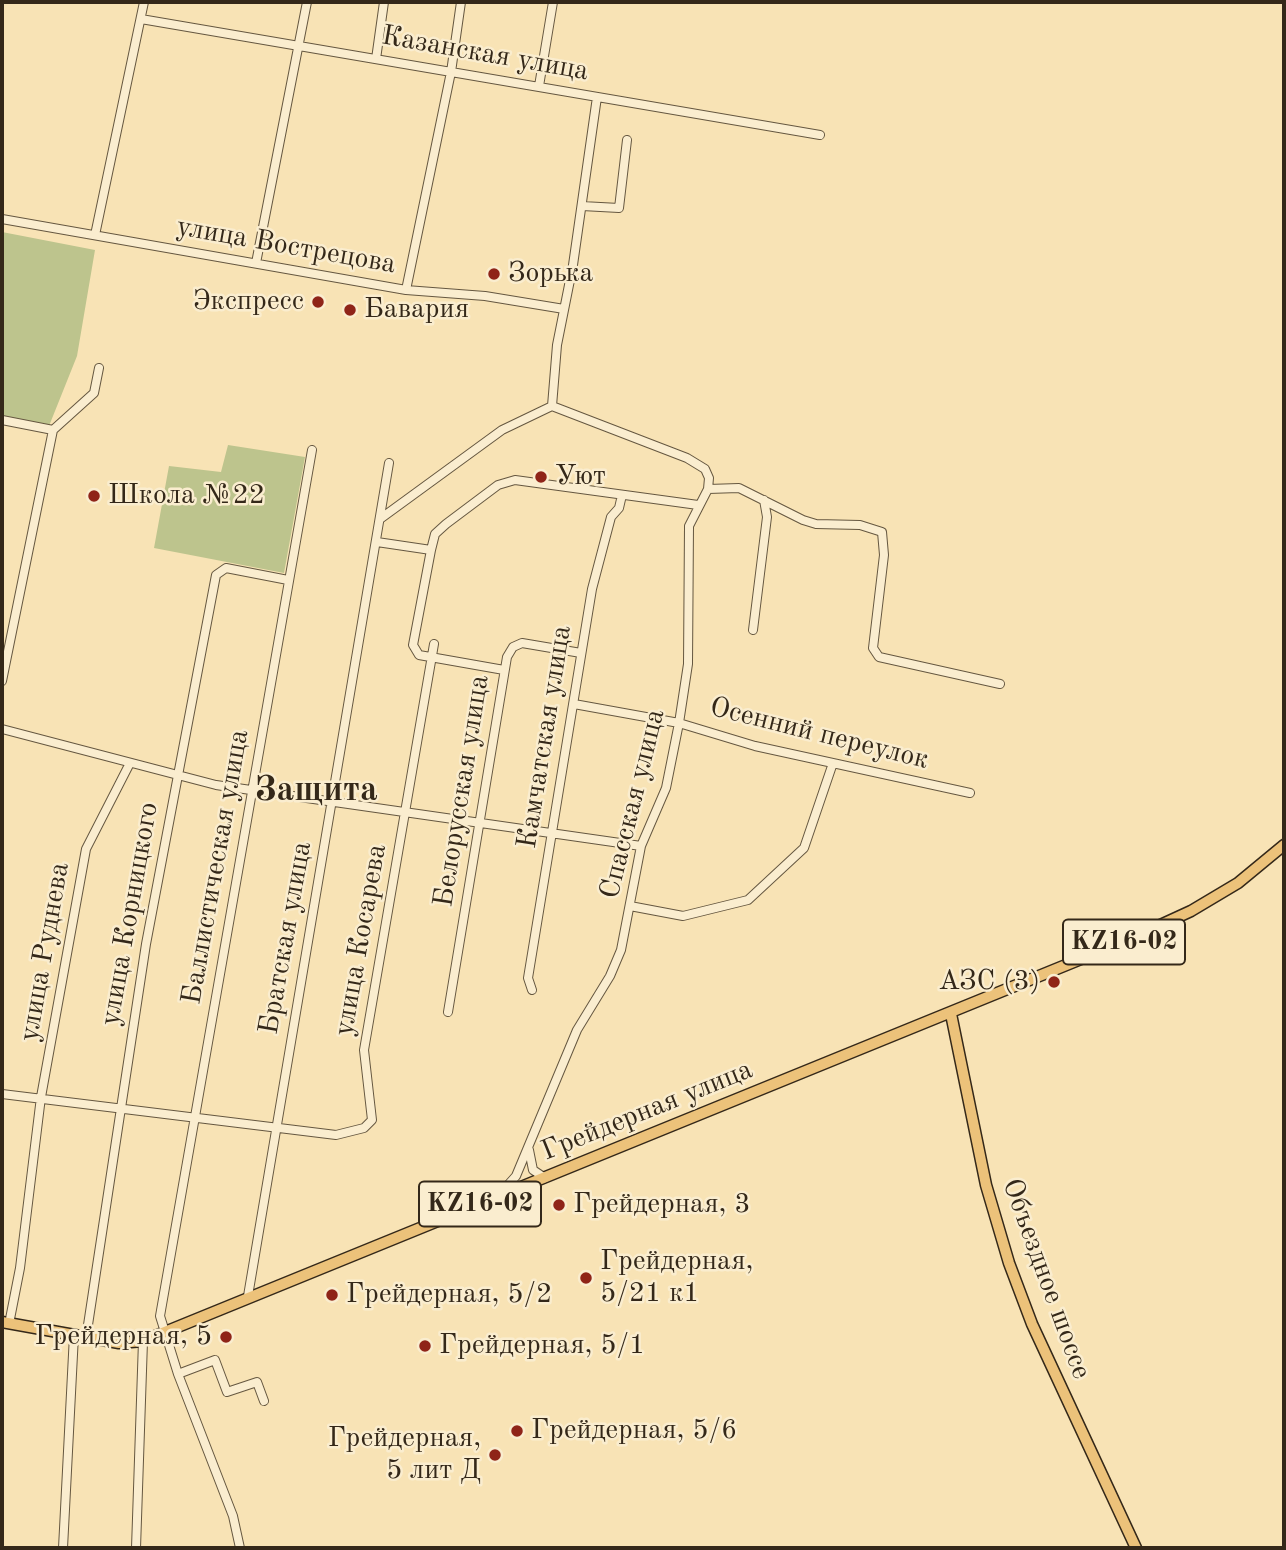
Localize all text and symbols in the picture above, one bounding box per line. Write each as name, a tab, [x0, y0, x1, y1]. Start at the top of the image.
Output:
street label: Казанская улица	[379, 19, 591, 89]
street label: улица Вострецова	[174, 210, 398, 282]
place label: Зорька	[508, 257, 593, 291]
marker: Зорька	[486, 266, 502, 282]
place label: Экспресс	[193, 285, 304, 319]
place label: Бавария	[364, 293, 469, 327]
marker: Экспресс	[310, 294, 326, 310]
marker: Бавария	[342, 302, 358, 318]
place label: Уют	[555, 460, 606, 494]
marker: Уют	[533, 469, 549, 485]
place label: Школа №22	[108, 479, 265, 513]
marker: Школа №22	[86, 488, 102, 504]
street label: Камчатская улица	[511, 623, 579, 851]
street label: Белорусская улица	[427, 673, 497, 909]
street label: Осенний переулок	[706, 691, 932, 777]
street label: Спасская улица	[593, 706, 673, 902]
street label: Баллистическая улица	[175, 727, 257, 1007]
district label: Защита	[254, 770, 378, 812]
street label: улица Корницкого	[94, 800, 166, 1028]
street label: Братская улица	[252, 839, 320, 1037]
street label: улица Косарева	[328, 841, 394, 1039]
street label: улица Руднева	[13, 860, 77, 1044]
road number: KZ16-02	[1063, 920, 1185, 965]
place label: АЗС (3)	[938, 965, 1040, 999]
marker: АЗС (3)	[1046, 974, 1062, 990]
street label: Грейдерная улица	[536, 1053, 758, 1169]
street label: Объездное шоссе	[994, 1174, 1098, 1384]
road number: KZ16-02	[419, 1182, 541, 1226]
place label: Грейдерная, 3	[573, 1188, 750, 1222]
marker: Грейдерная, 3	[551, 1197, 567, 1213]
place label: Грейдерная, 5/21 к1	[600, 1245, 753, 1311]
marker: Грейдерная, 5/21 к1	[578, 1270, 594, 1286]
place label: Грейдерная, 5/2	[346, 1278, 552, 1312]
marker: Грейдерная, 5/2	[324, 1287, 340, 1303]
place label: Грейдерная, 5	[35, 1320, 212, 1354]
marker: Грейдерная, 5	[218, 1329, 234, 1345]
place label: Грейдерная, 5/1	[439, 1329, 645, 1363]
marker: Грейдерная, 5/1	[417, 1338, 433, 1354]
place label: Грейдерная, 5/6	[531, 1414, 737, 1448]
place label: Грейдерная, 5 лит Д	[328, 1422, 481, 1488]
marker: Грейдерная, 5/6	[509, 1423, 525, 1439]
marker: Грейдерная, 5 лит Д	[487, 1447, 503, 1463]

